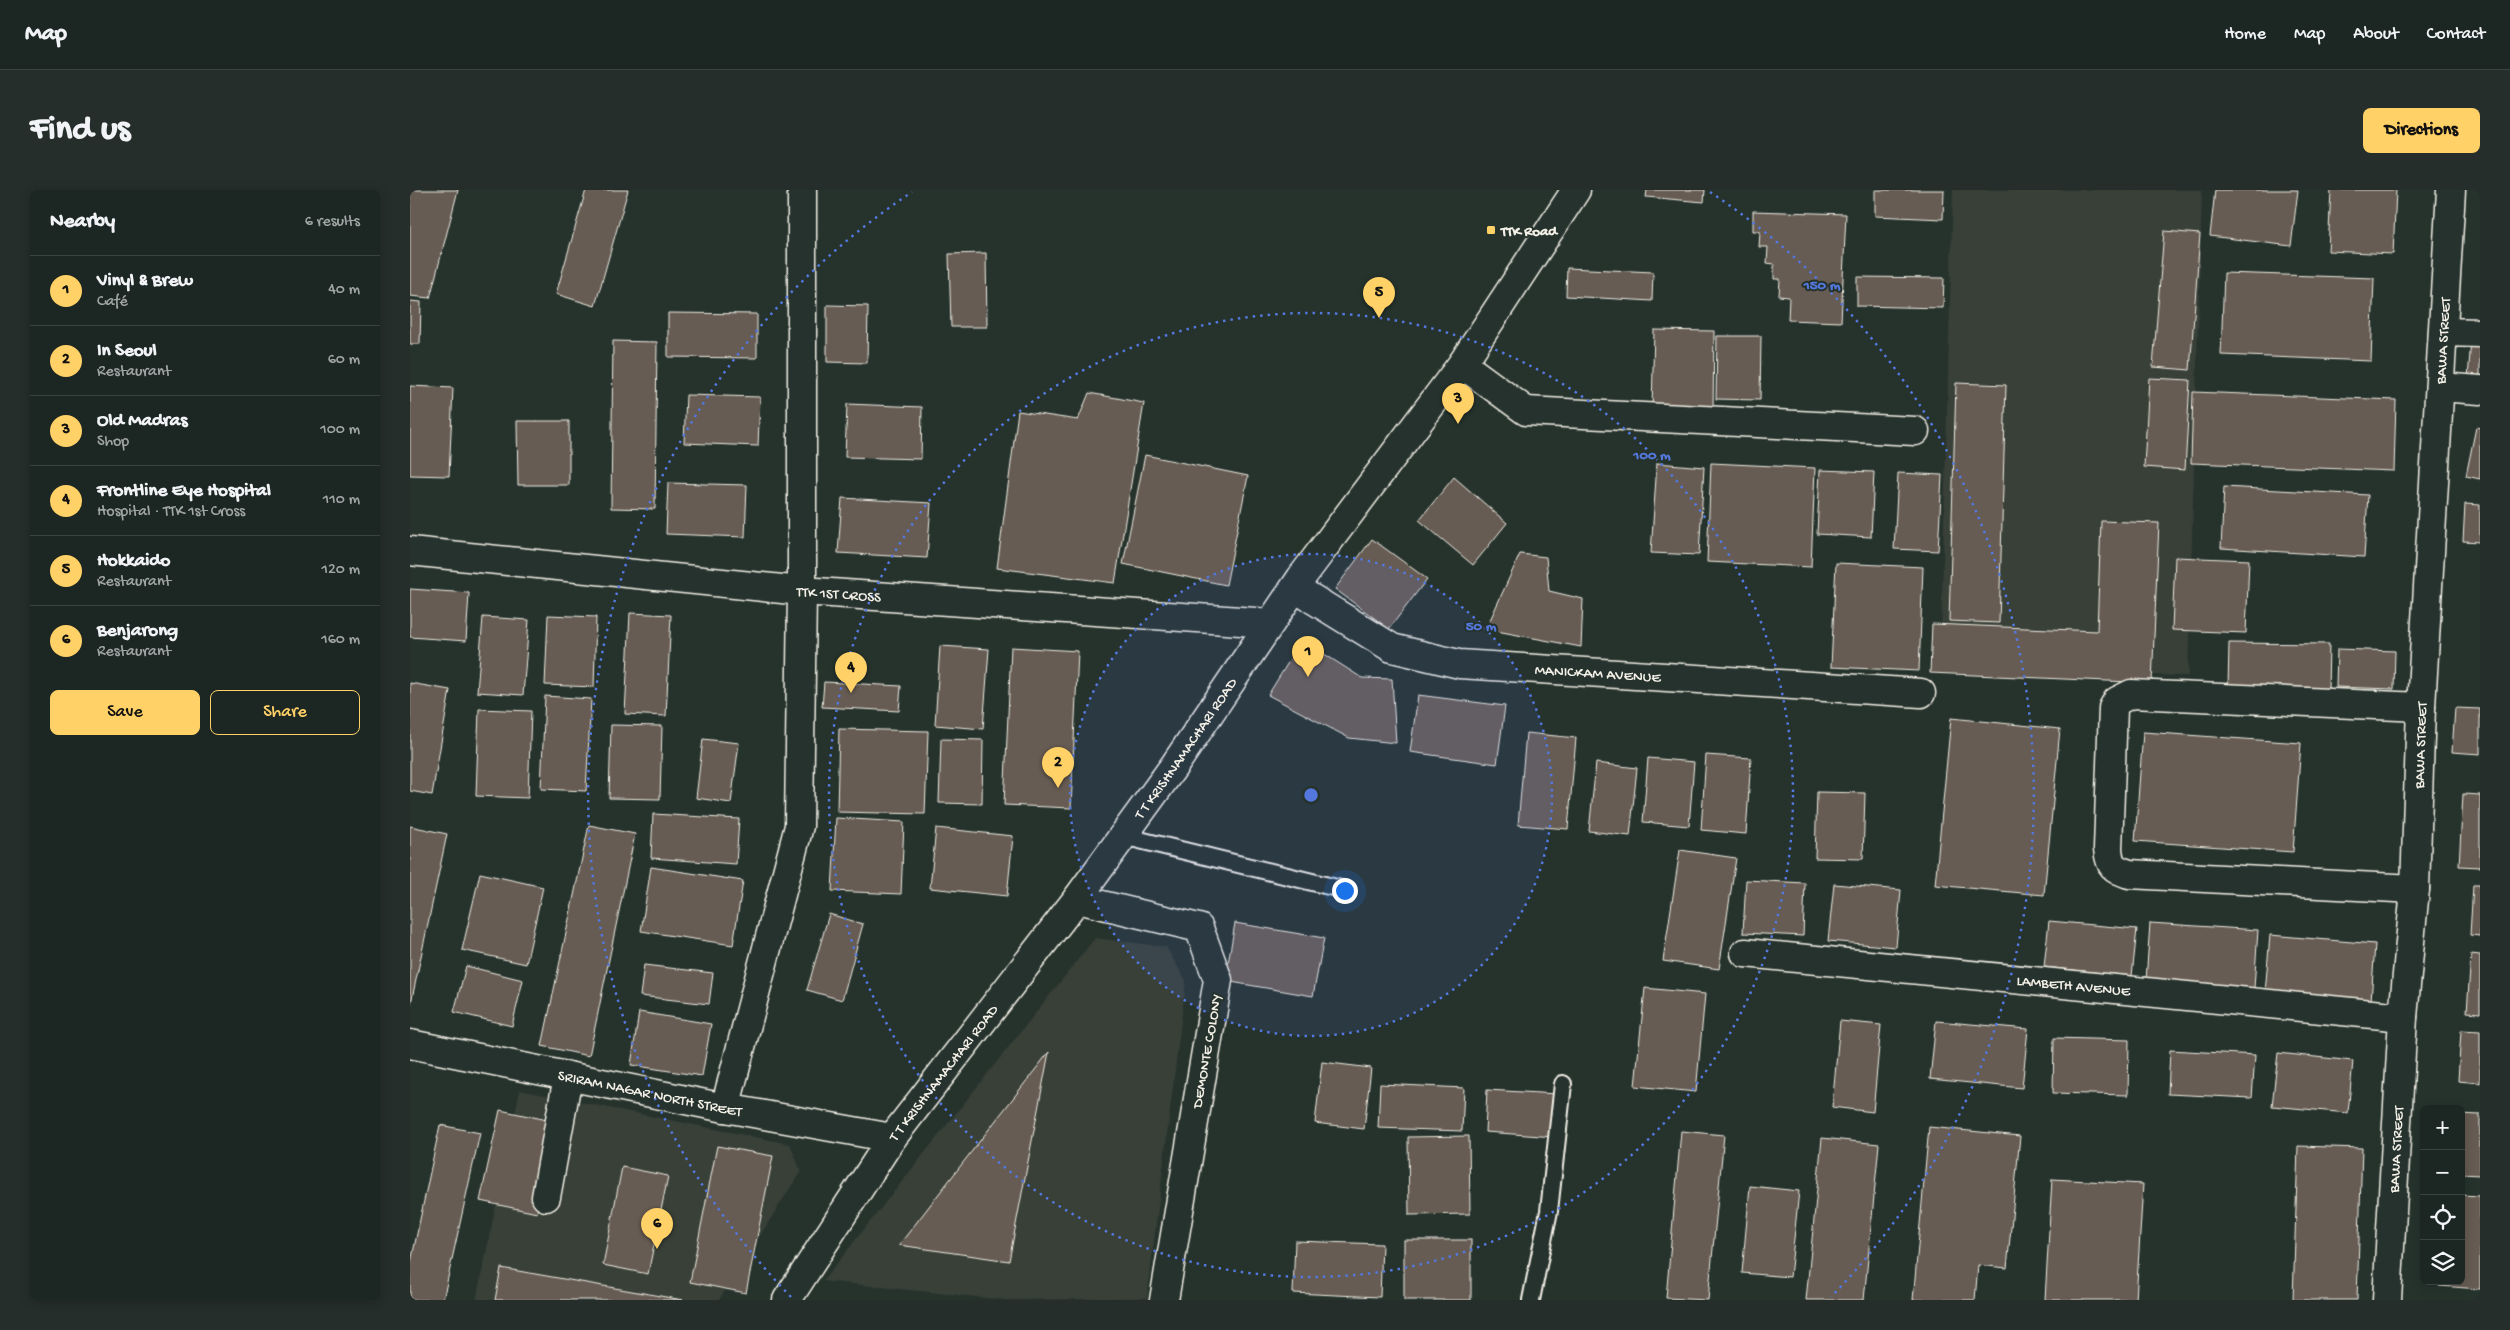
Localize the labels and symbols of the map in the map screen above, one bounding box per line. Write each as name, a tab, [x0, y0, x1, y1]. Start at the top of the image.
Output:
place label: TTK Road	[1500, 223, 1559, 241]
marker: TTK Road	[1485, 224, 1497, 236]
pin: 5	[1363, 277, 1395, 318]
text: 150 m	[1803, 277, 1841, 295]
street label: BAWA STREET	[2433, 296, 2456, 386]
pin: 3	[1442, 383, 1474, 424]
text: 100 m	[1632, 447, 1671, 465]
street label: TTK 1ST CROSS	[795, 583, 882, 607]
text: 50 m	[1466, 618, 1497, 636]
pin: 1	[1292, 636, 1324, 677]
pin: 4	[835, 652, 867, 693]
street label: MANICKAM AVENUE	[1534, 662, 1662, 688]
street label: T T KRISHNAMACHARI ROAD	[1131, 675, 1242, 824]
street label: BAWA STREET	[2411, 700, 2432, 790]
pin: 2	[1042, 747, 1074, 788]
centre of rings	[1302, 786, 1320, 804]
your location	[1332, 878, 1358, 904]
street label: LAMBETH AVENUE	[2016, 972, 2132, 1001]
street label: DEMONTE COLONY	[1189, 993, 1227, 1111]
street label: T T KRISHNAMACHARI ROAD	[885, 1002, 1003, 1146]
street label: SRIRAM NAGAR NORTH STREET	[556, 1067, 744, 1122]
street label: BAWA STREET	[2386, 1104, 2409, 1194]
pin: 6	[641, 1208, 673, 1249]

